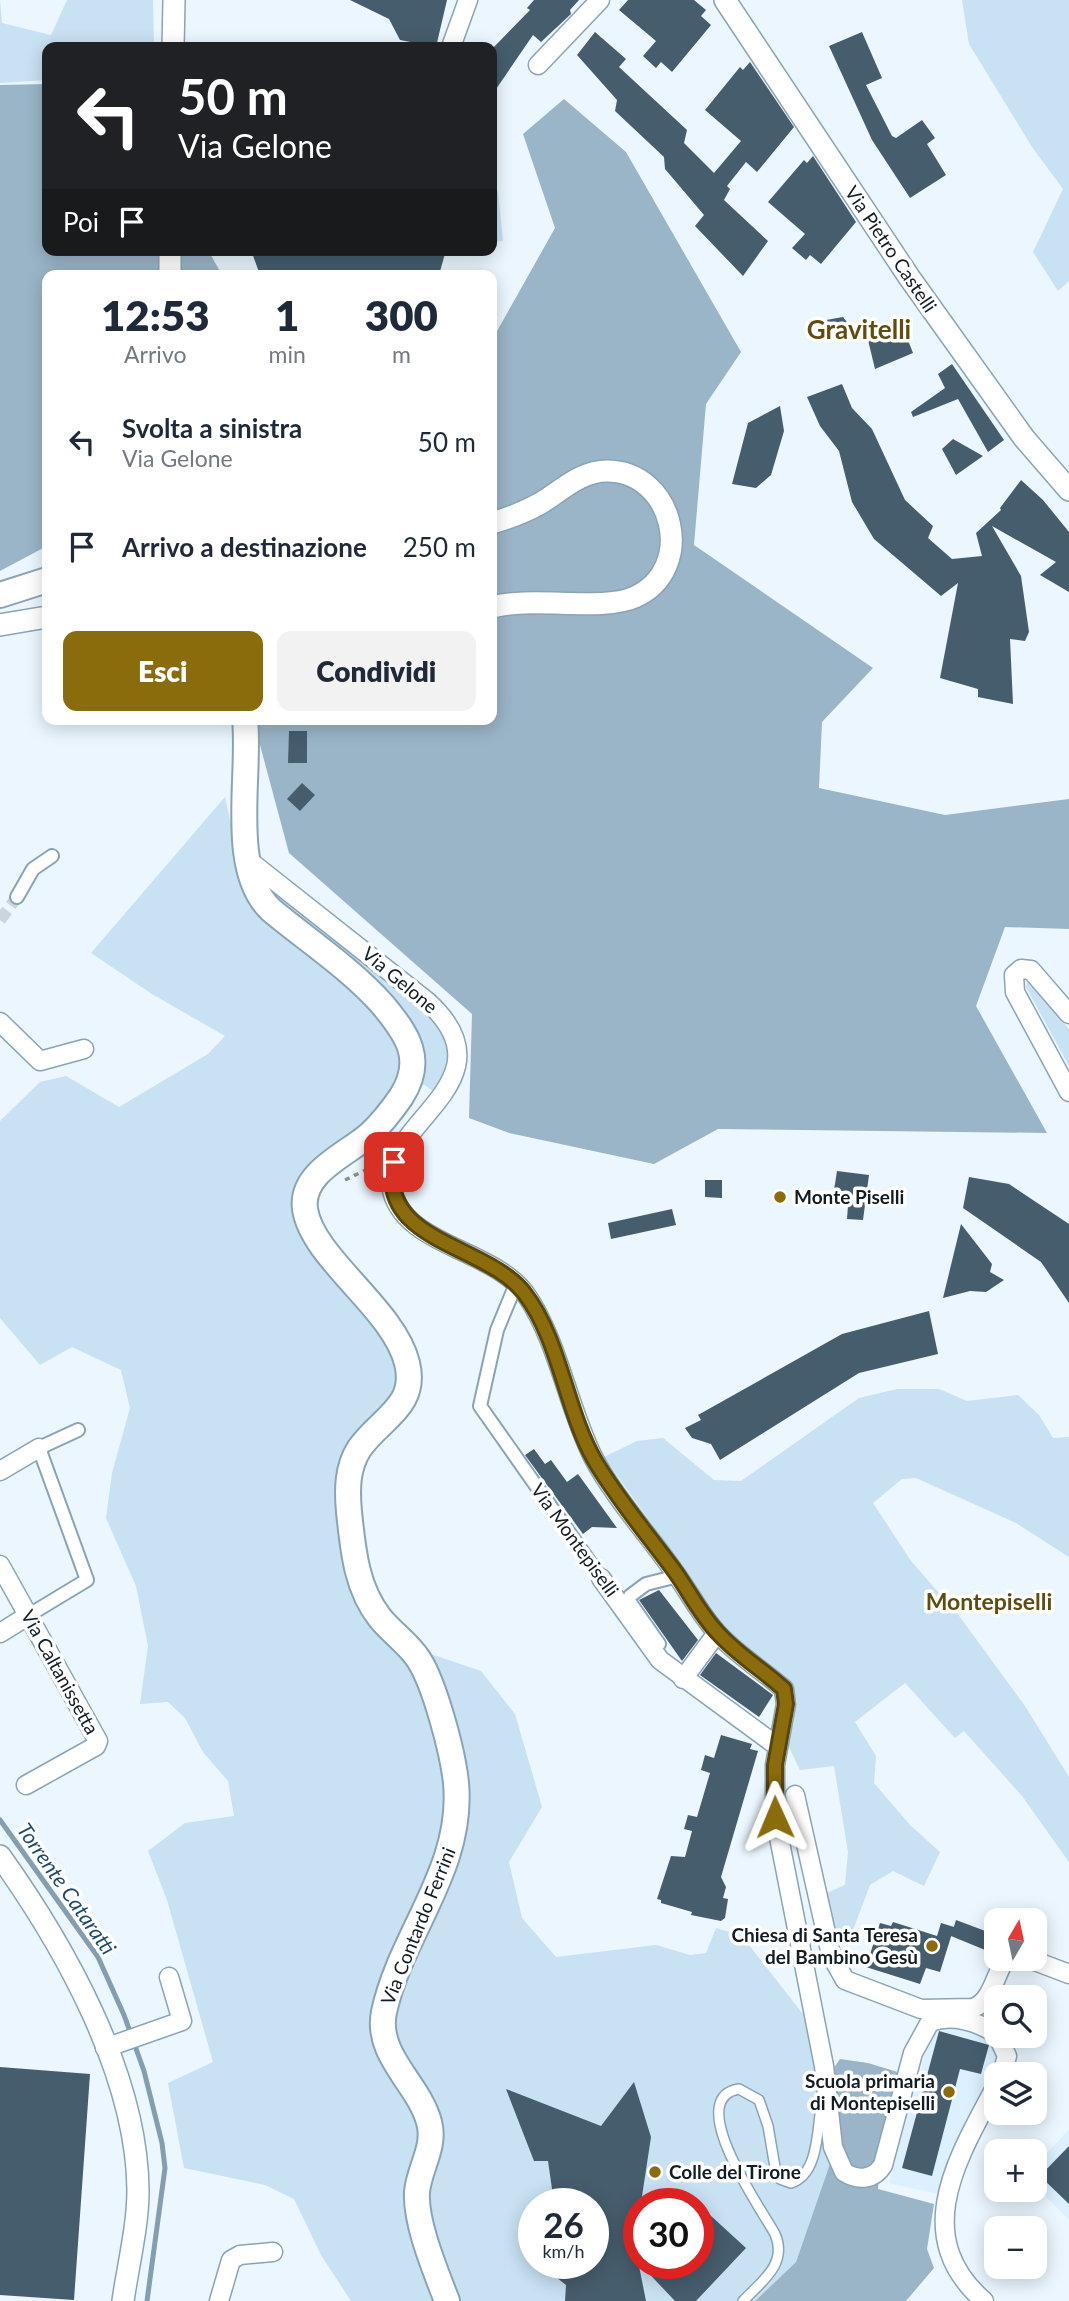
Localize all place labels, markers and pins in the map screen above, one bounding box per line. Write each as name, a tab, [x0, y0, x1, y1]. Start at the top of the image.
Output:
pin	[364, 1132, 424, 1192]
place label: Monte Piselli	[794, 1185, 904, 1208]
marker: Monte Piselli	[772, 1189, 788, 1205]
place label: Chiesa di Santa Teresa del Bambino Gesù	[731, 1923, 918, 1968]
marker: Chiesa di Santa Teresa del Bambino Gesù	[924, 1938, 940, 1954]
place label: Scuola primaria di Montepiselli	[805, 2069, 935, 2114]
marker: Scuola primaria di Montepiselli	[941, 2084, 957, 2100]
place label: Colle del Tirone	[669, 2160, 801, 2183]
marker: Colle del Tirone	[647, 2164, 663, 2180]

